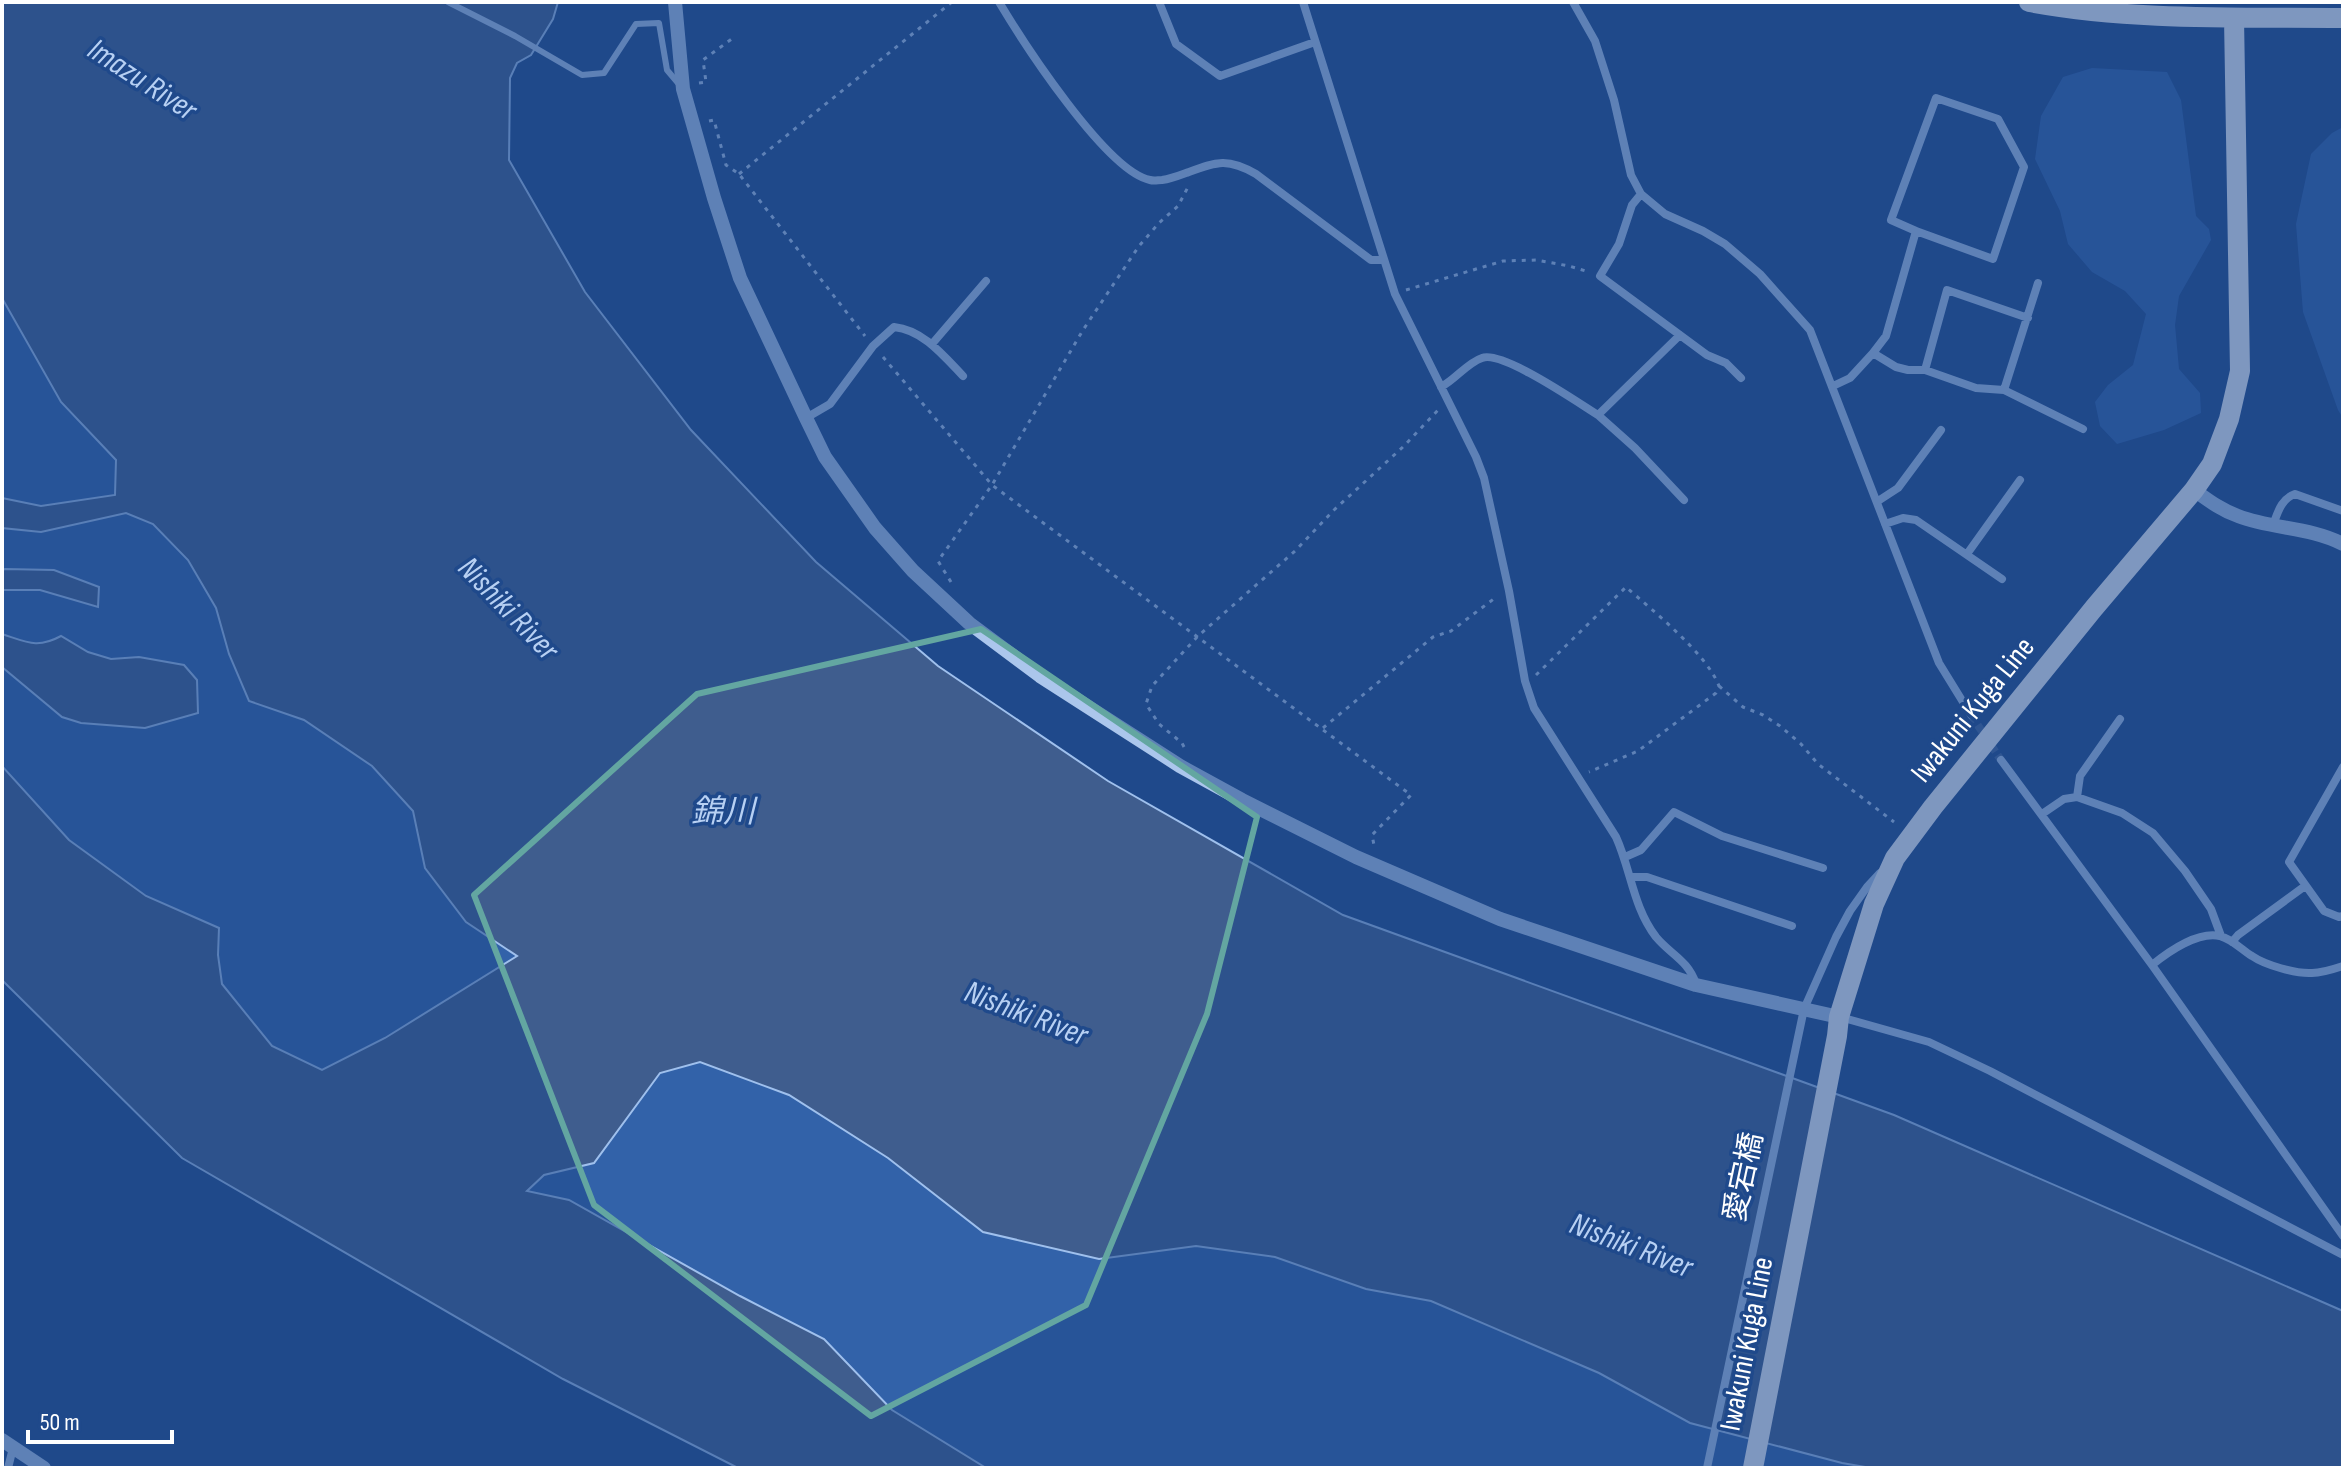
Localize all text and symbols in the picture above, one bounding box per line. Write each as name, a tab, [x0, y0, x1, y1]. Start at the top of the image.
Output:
water label: Imazu River	[80, 30, 205, 130]
water label: Nishiki River	[449, 549, 567, 670]
street label: Iwakuni Kuga Line	[1903, 630, 2043, 790]
water label: 錦川	[691, 793, 758, 832]
water label: Nishiki River	[959, 973, 1094, 1056]
street label: 愛宕橋	[1717, 1129, 1771, 1225]
water label: Nishiki River	[1564, 1205, 1699, 1288]
street label: Iwakuni Kuga Line	[1712, 1254, 1782, 1434]
scale bar	[28, 1394, 172, 1444]
text: 50 m	[40, 1408, 80, 1437]

